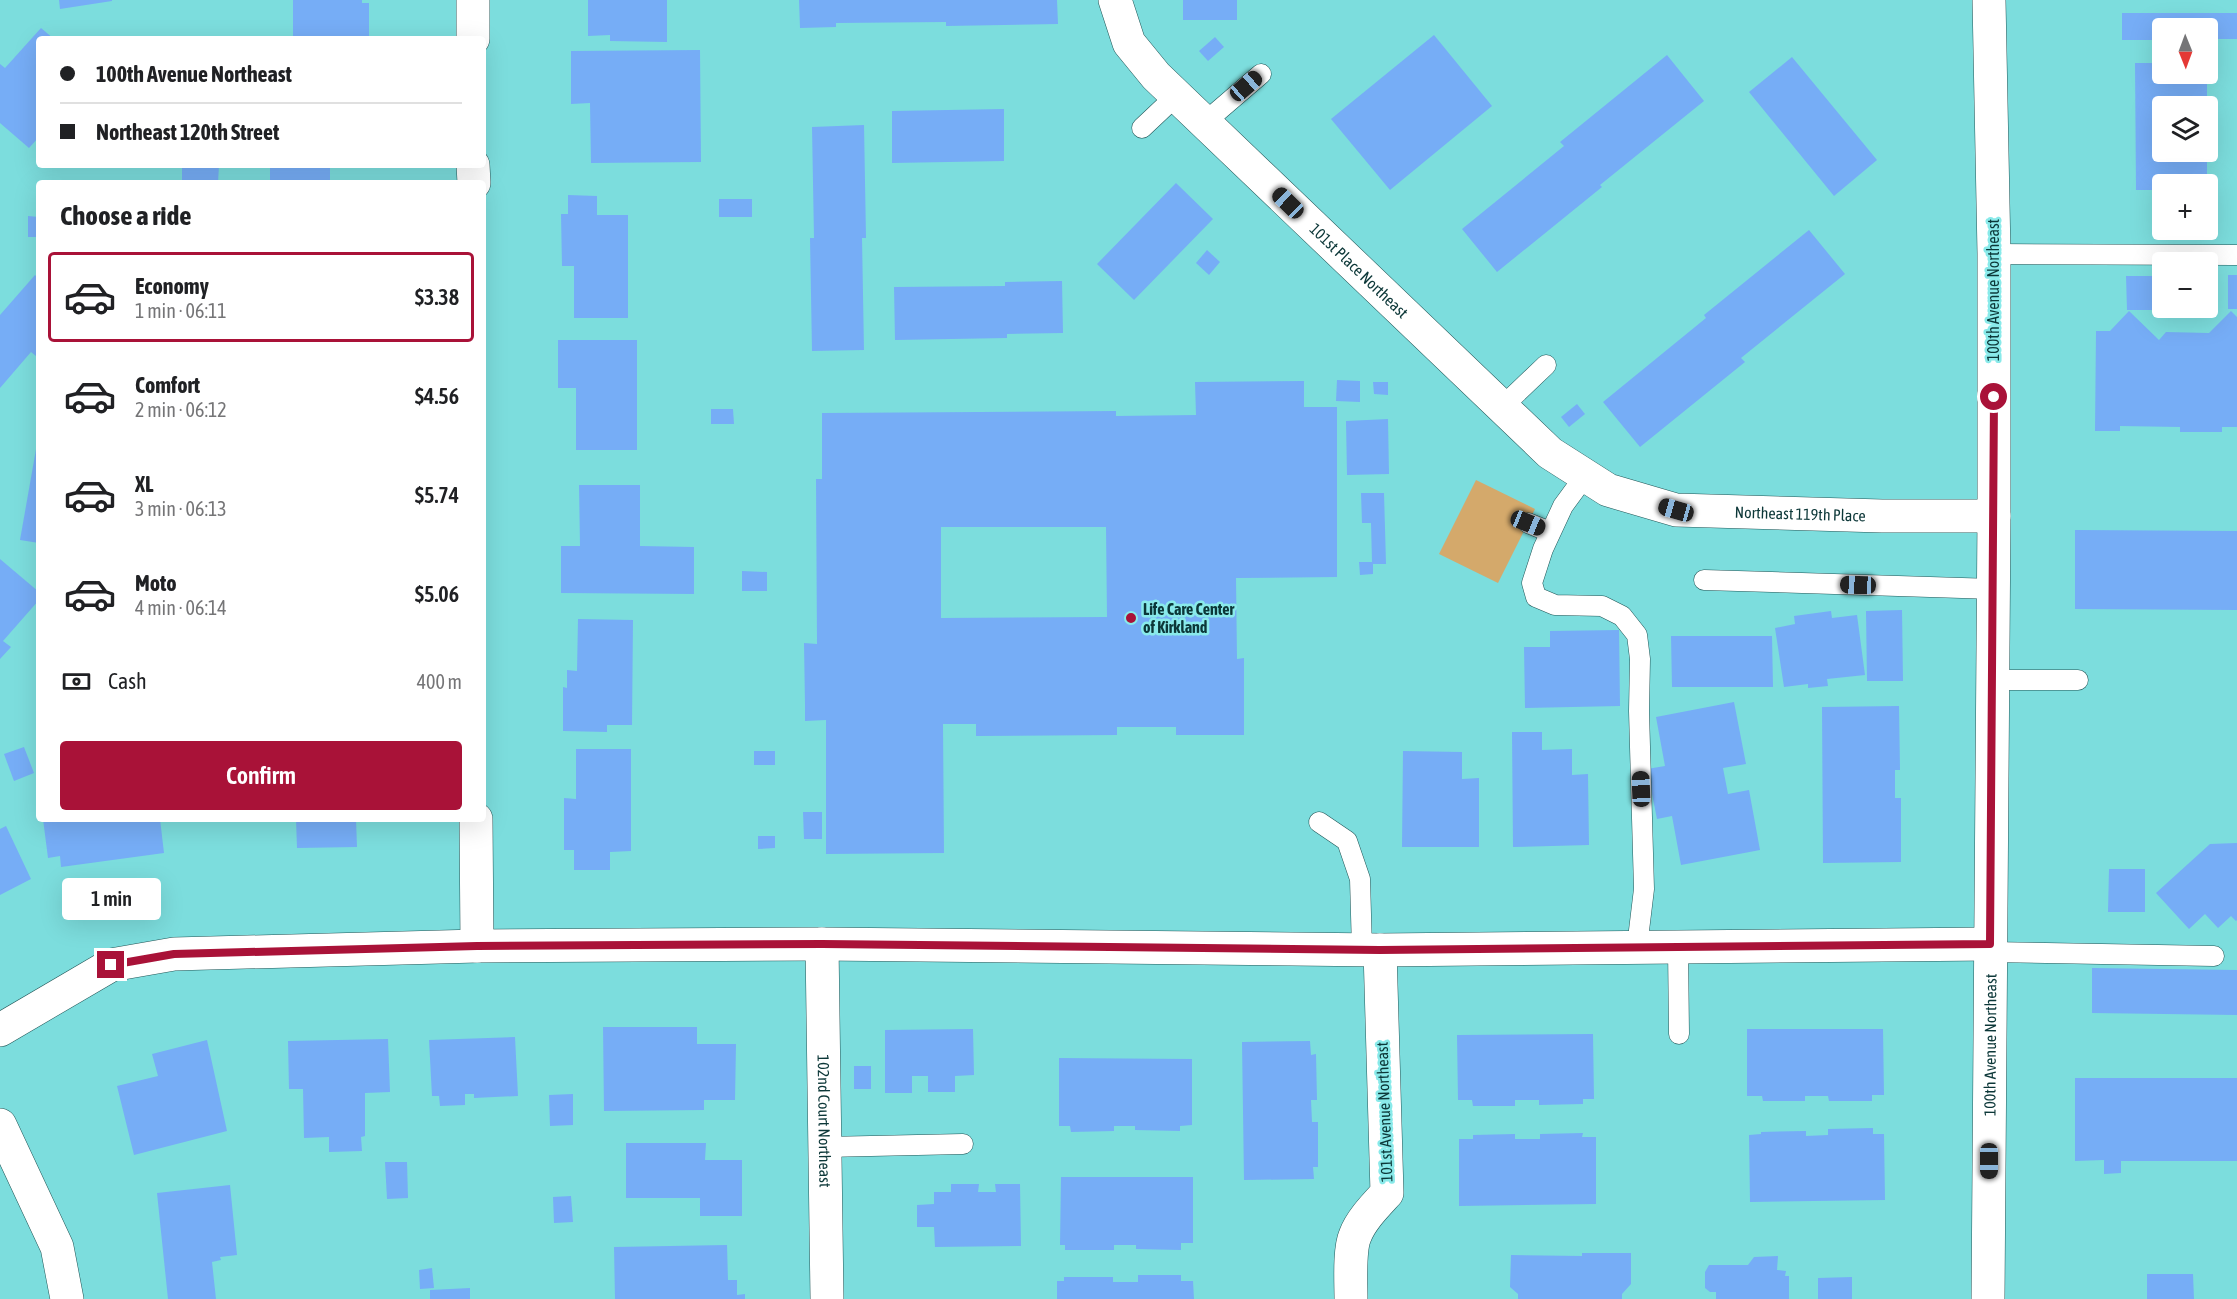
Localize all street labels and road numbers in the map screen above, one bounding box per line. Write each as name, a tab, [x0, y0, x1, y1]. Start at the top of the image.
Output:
street label: 100th Avenue Northeast	[1984, 218, 2002, 361]
street label: 101st Place Northeast	[1306, 219, 1412, 322]
street label: Northeast 119th Place	[1734, 503, 1866, 525]
street label: 100th Avenue Northeast	[1980, 973, 1999, 1116]
street label: 101st Avenue Northeast	[1373, 1041, 1395, 1182]
street label: 102nd Court Northeast	[815, 1054, 834, 1188]

